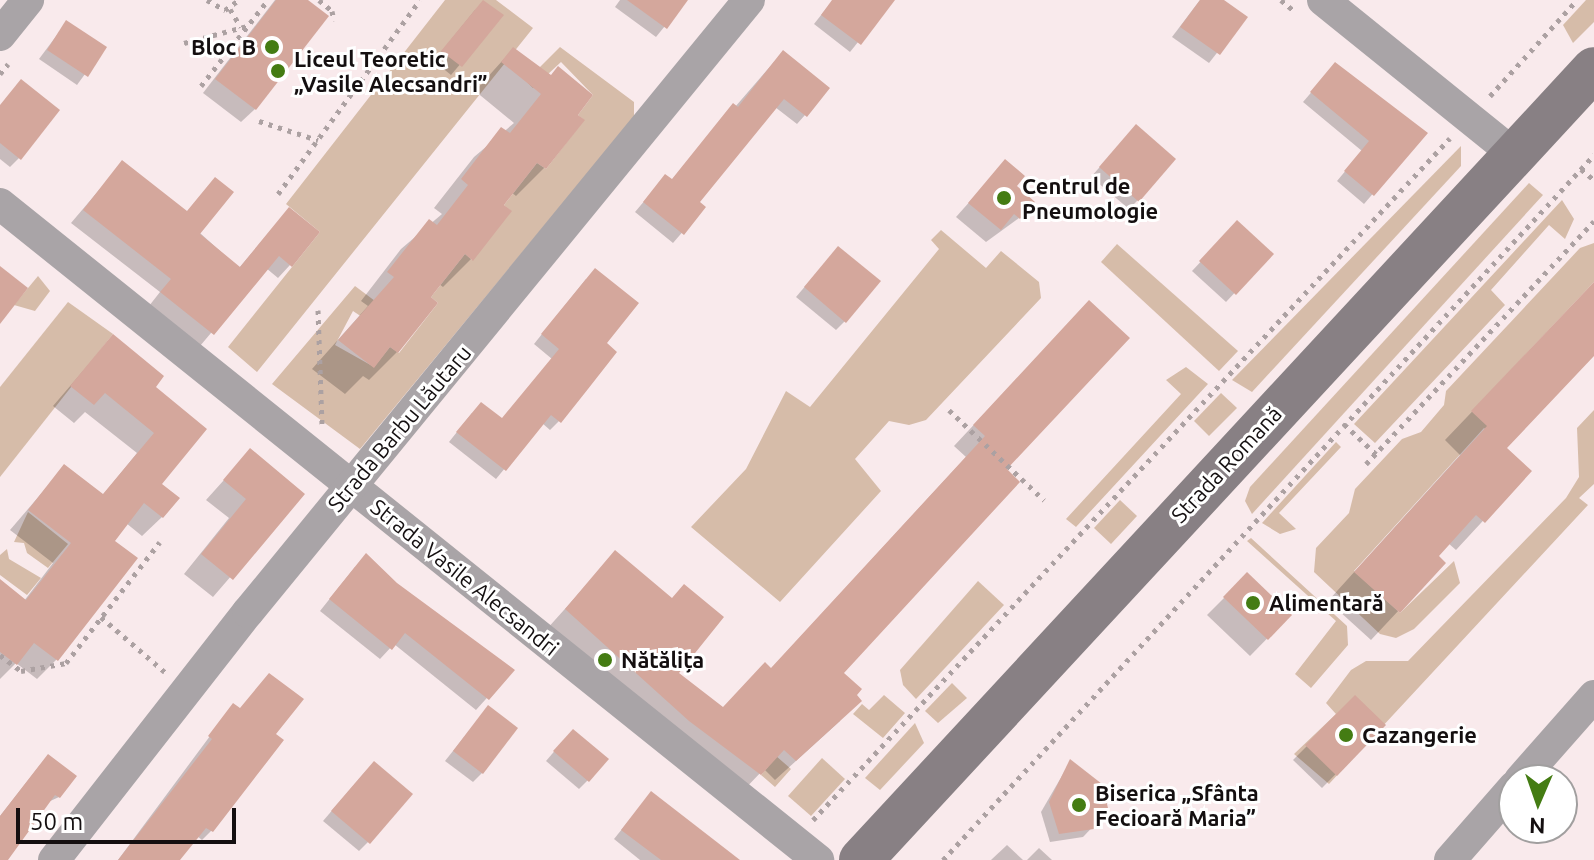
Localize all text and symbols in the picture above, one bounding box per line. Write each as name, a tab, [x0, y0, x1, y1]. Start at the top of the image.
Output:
place label: Bloc B	[191, 34, 256, 60]
marker: Bloc B	[263, 38, 281, 56]
place label: Liceul Teoretic „Vasile Alecsandri”	[294, 45, 487, 96]
marker: Liceul Teoretic „Vasile Alecsandri”	[269, 62, 287, 80]
place label: Centrul de Pneumologie	[1022, 172, 1158, 224]
marker: Centrul de Pneumologie	[993, 187, 1015, 209]
street label: Strada Barbu Lăutaru	[322, 339, 476, 517]
street label: Strada Romană	[1165, 400, 1287, 528]
street label: Strada Vasile Alecsandri	[366, 493, 564, 661]
place label: Alimentară	[1269, 590, 1384, 616]
marker: Alimentară	[1244, 594, 1262, 612]
place label: Nătălița	[621, 647, 704, 673]
marker: Nătălița	[596, 651, 614, 669]
place label: Cazangerie	[1362, 722, 1477, 748]
marker: Cazangerie	[1337, 726, 1355, 744]
north arrow	[1498, 764, 1578, 844]
place label: Biserica „Sfânta Fecioară Maria”	[1095, 779, 1259, 830]
scale bar	[20, 792, 240, 842]
marker: Biserica „Sfânta Fecioară Maria”	[1070, 796, 1088, 814]
text: 50 m	[30, 808, 83, 835]
text: N	[1529, 814, 1546, 839]

